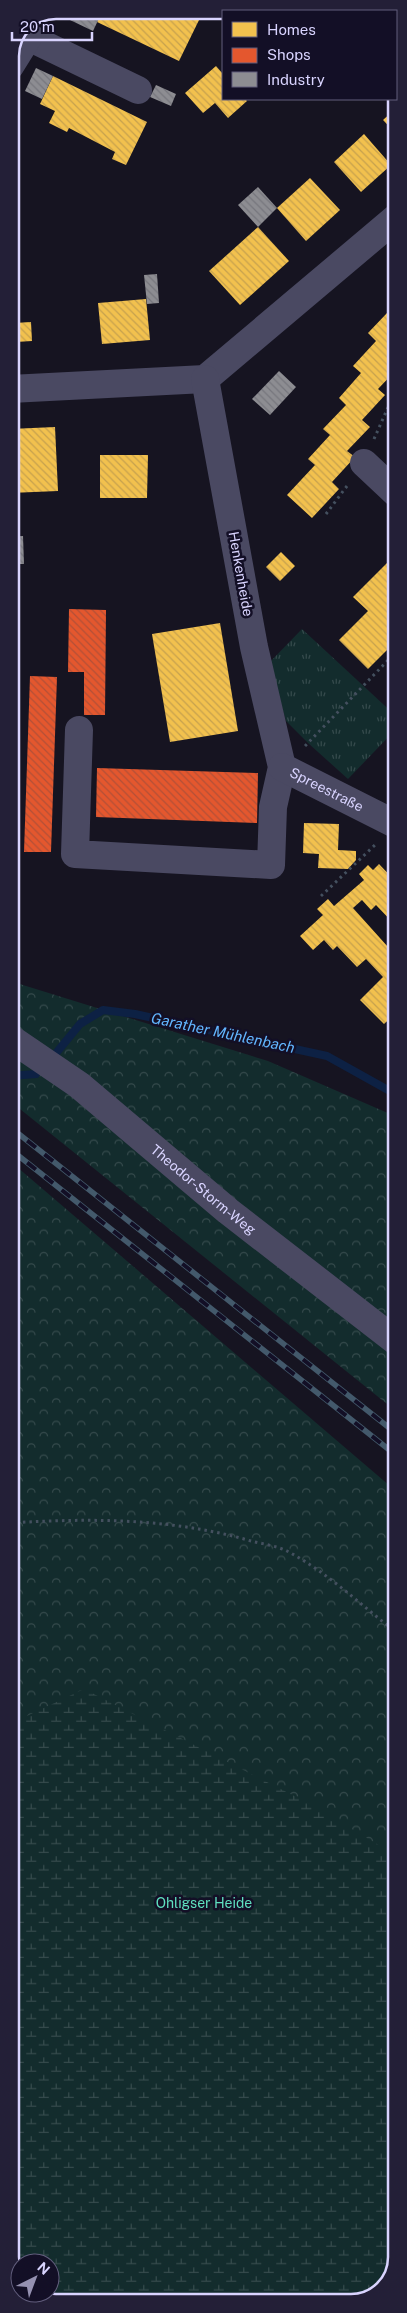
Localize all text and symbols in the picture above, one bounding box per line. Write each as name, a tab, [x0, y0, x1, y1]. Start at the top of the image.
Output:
scale bar	[12, 10, 92, 42]
legend	[222, 10, 397, 100]
text: 20 m	[20, 18, 55, 35]
text: Homes	[267, 21, 316, 38]
text: Shops	[267, 46, 311, 63]
text: Industry	[267, 71, 325, 88]
street label: Henkenheide	[226, 530, 256, 618]
street label: Spreestraße	[287, 764, 366, 815]
water label: Garather Mühlenbach	[150, 1009, 296, 1056]
street label: Theodor-Storm-Weg	[148, 1141, 259, 1238]
park label: Ohligser Heide	[156, 1895, 252, 1911]
north arrow	[10, 2253, 60, 2303]
text: N	[34, 2259, 53, 2278]

